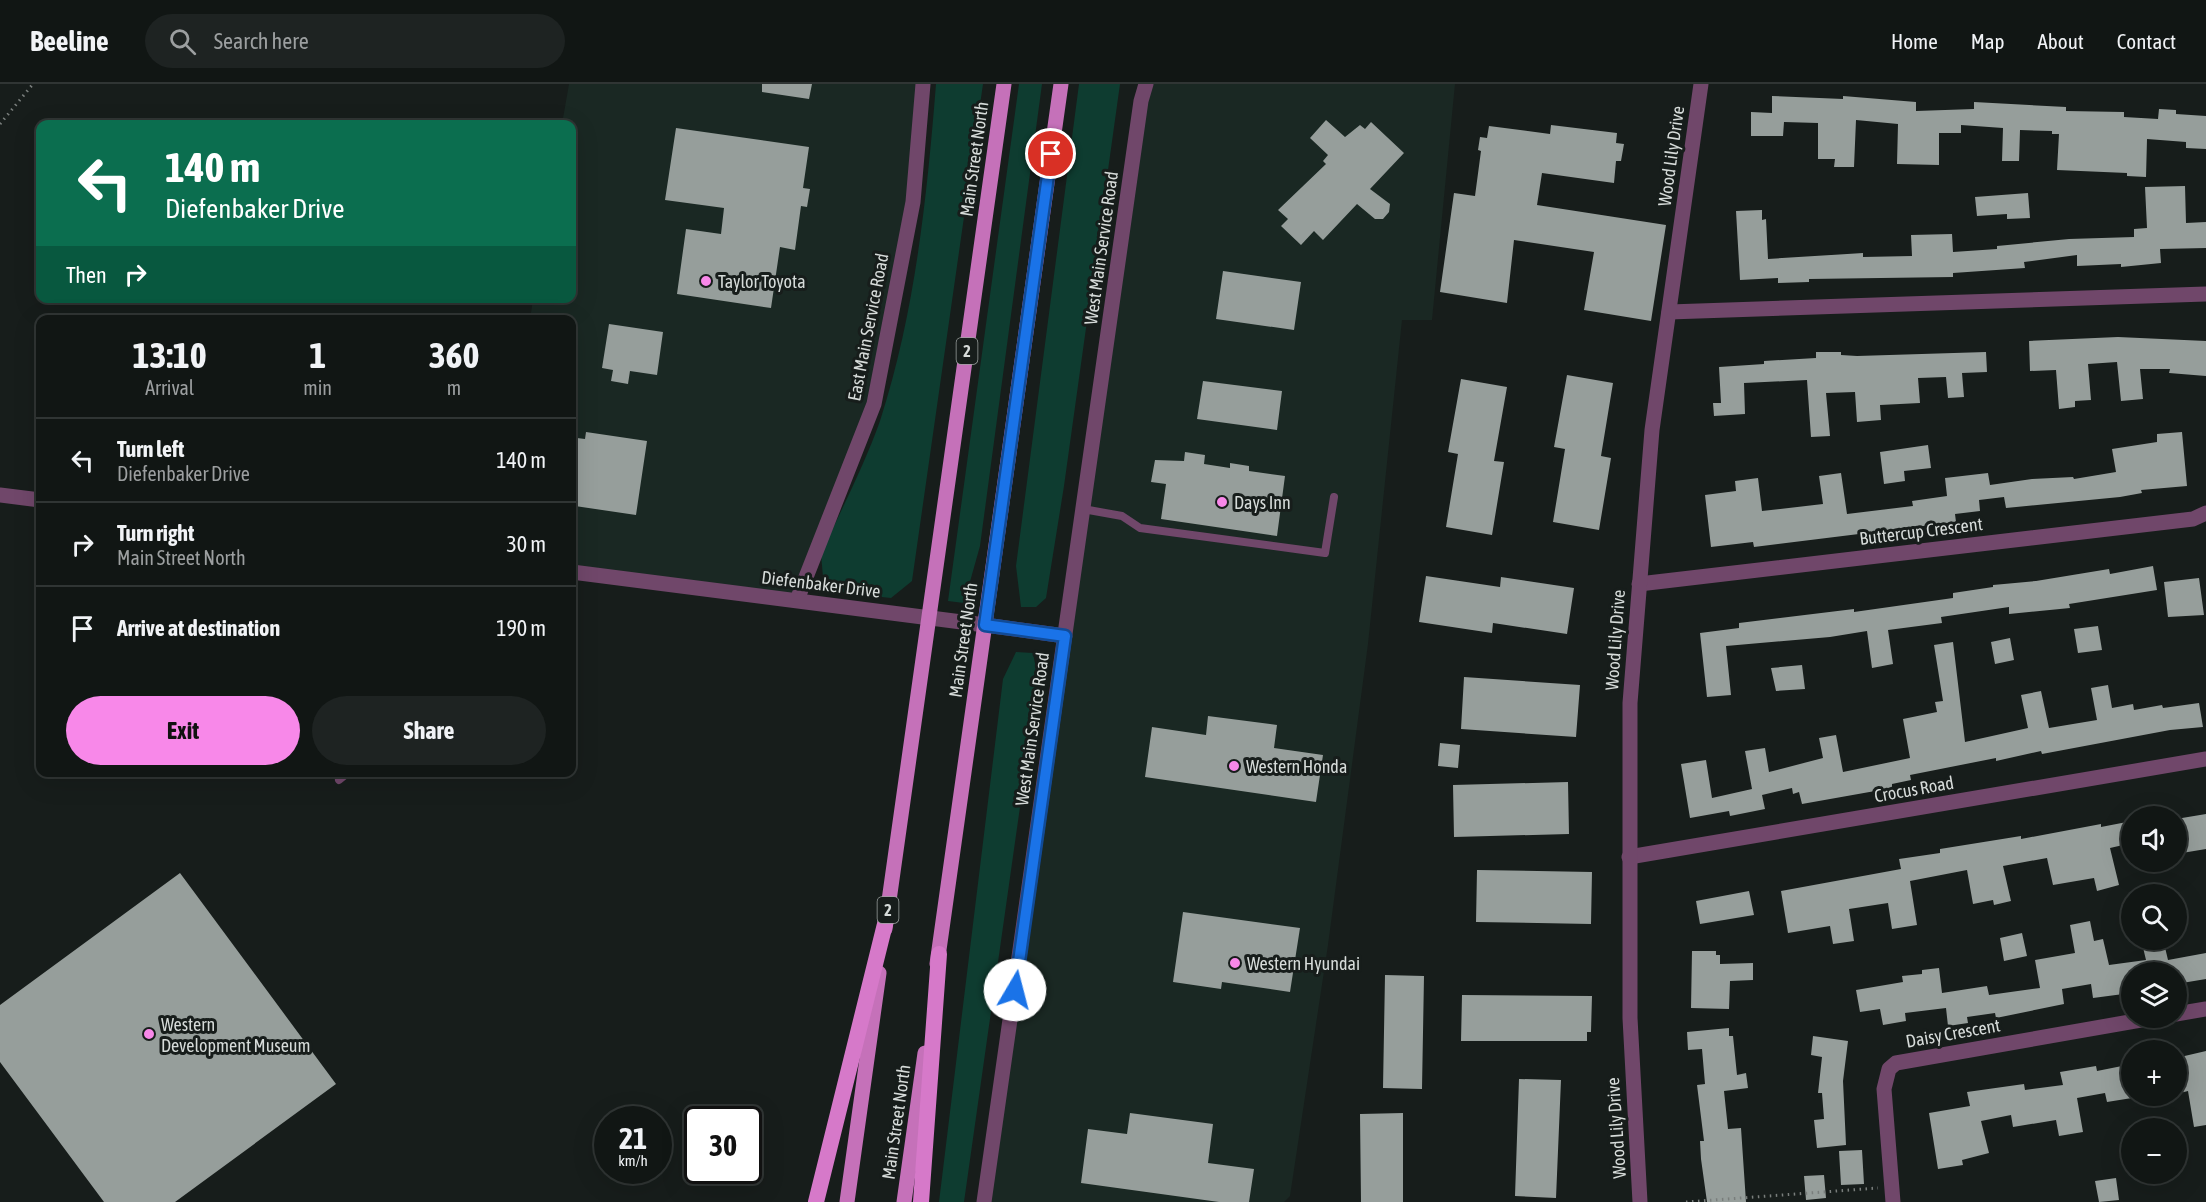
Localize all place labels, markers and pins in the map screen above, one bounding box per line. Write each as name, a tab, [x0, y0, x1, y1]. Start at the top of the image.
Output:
pin	[1025, 128, 1076, 179]
place label: Taylor Toyota	[718, 271, 806, 292]
marker: Taylor Toyota	[699, 274, 713, 288]
place label: Days Inn	[1234, 492, 1291, 513]
marker: Days Inn	[1215, 495, 1229, 509]
place label: Western Honda	[1246, 756, 1347, 777]
marker: Western Honda	[1227, 759, 1241, 773]
place label: Western Hyundai	[1247, 953, 1360, 974]
marker: Western Hyundai	[1228, 956, 1242, 970]
place label: Western Development Museum	[161, 1014, 311, 1056]
marker: Western Development Museum	[142, 1027, 156, 1041]

